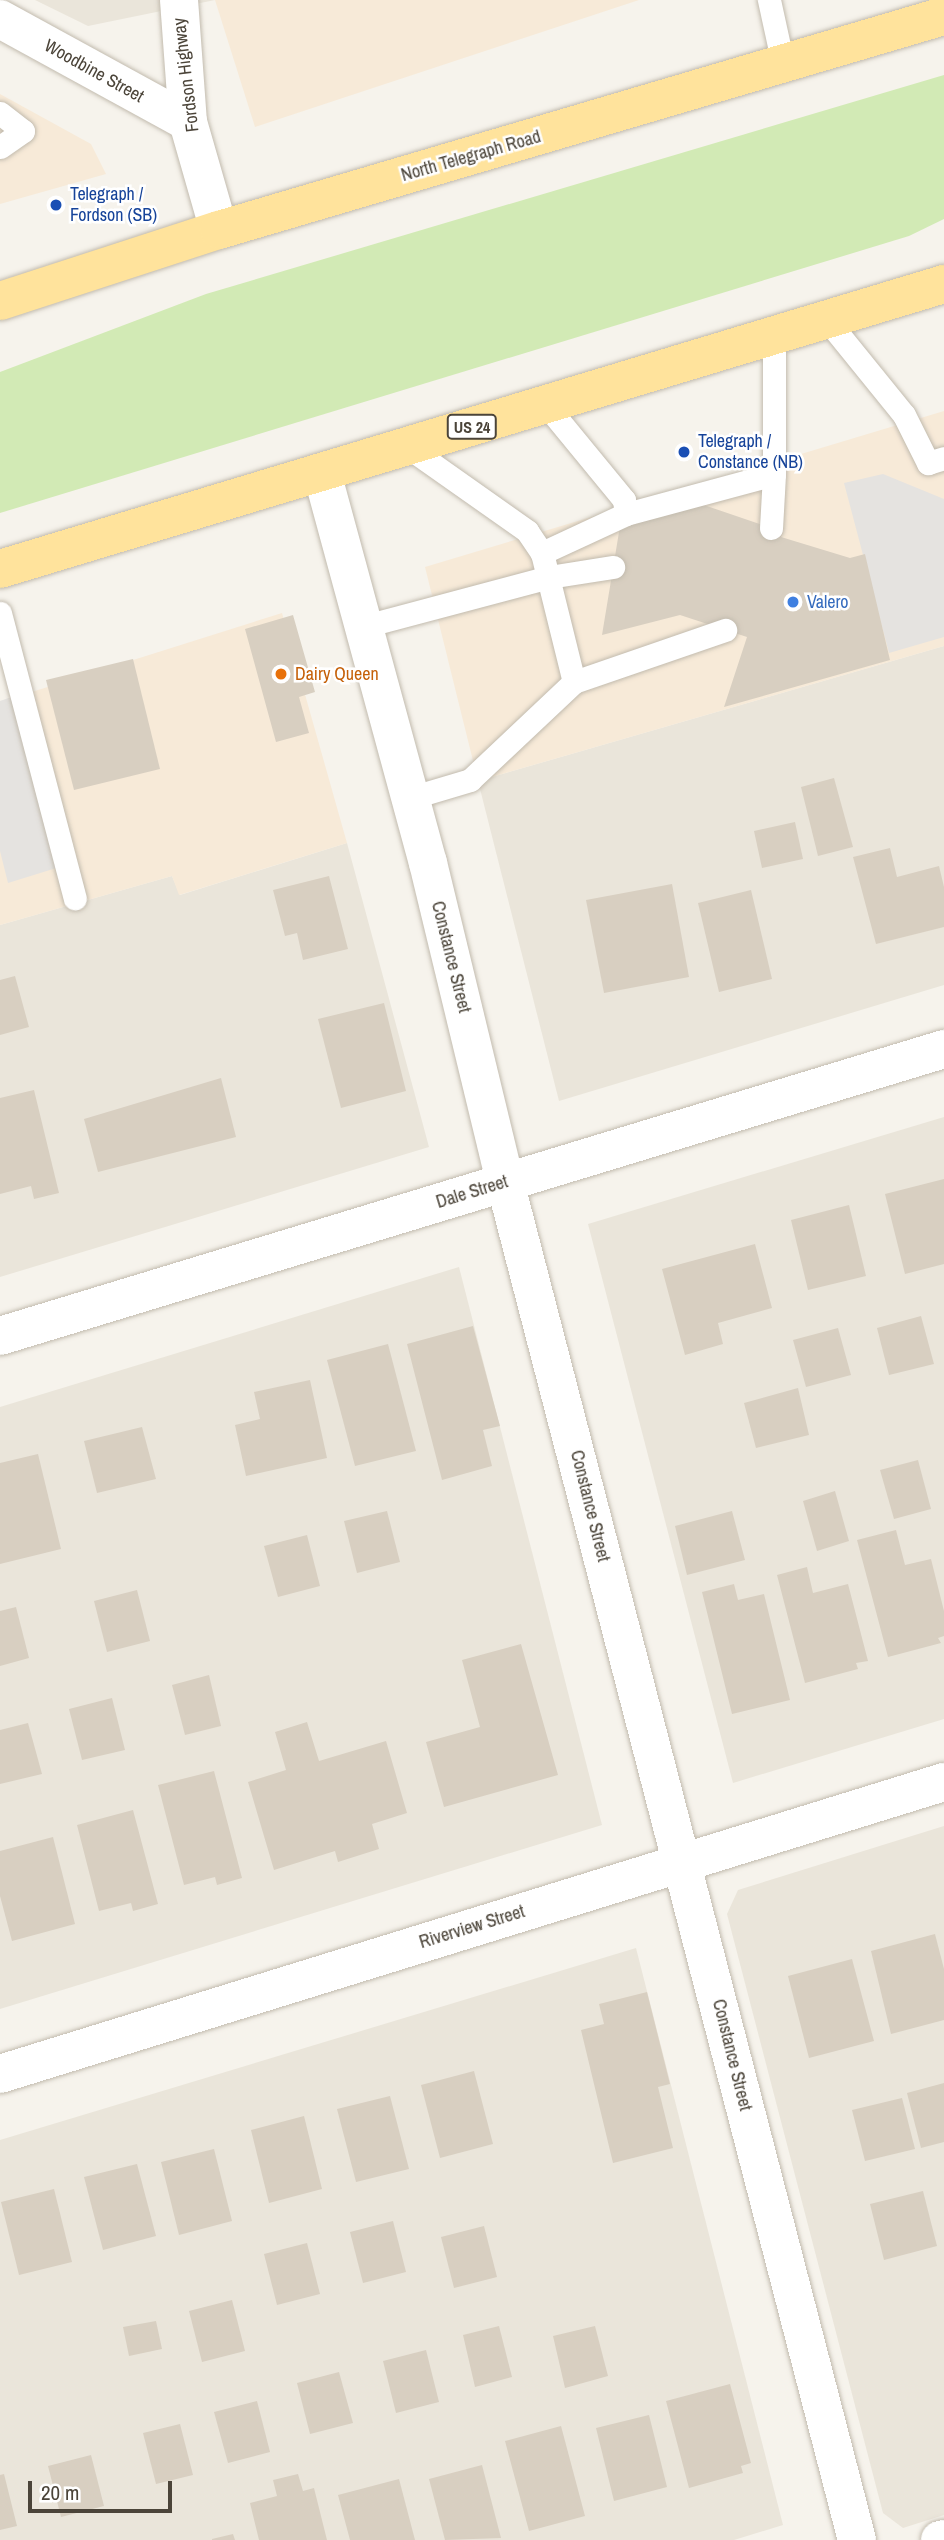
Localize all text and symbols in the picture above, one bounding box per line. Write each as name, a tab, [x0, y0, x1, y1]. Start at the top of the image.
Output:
street label: Fordson Highway	[168, 17, 204, 133]
street label: Woodbine Street	[40, 35, 148, 107]
street label: North Telegraph Road	[399, 126, 543, 186]
place label: Telegraph / Fordson (SB)	[70, 184, 157, 227]
marker: Telegraph / Fordson (SB)	[48, 197, 64, 213]
road number: US 24	[446, 414, 498, 440]
place label: Telegraph / Constance (NB)	[698, 431, 803, 474]
marker: Telegraph / Constance (NB)	[676, 444, 692, 460]
place label: Valero	[807, 591, 849, 613]
marker: Valero	[785, 594, 801, 610]
place label: Dairy Queen	[295, 663, 379, 685]
marker: Dairy Queen	[273, 666, 289, 682]
street label: Constance Street	[427, 899, 475, 1015]
street label: Dale Street	[434, 1171, 510, 1213]
street label: Constance Street	[566, 1448, 614, 1564]
street label: Riverview Street	[417, 1901, 527, 1953]
street label: Constance Street	[708, 1997, 756, 2113]
scale bar	[32, 2466, 175, 2510]
text: 20 m	[41, 2478, 79, 2507]

